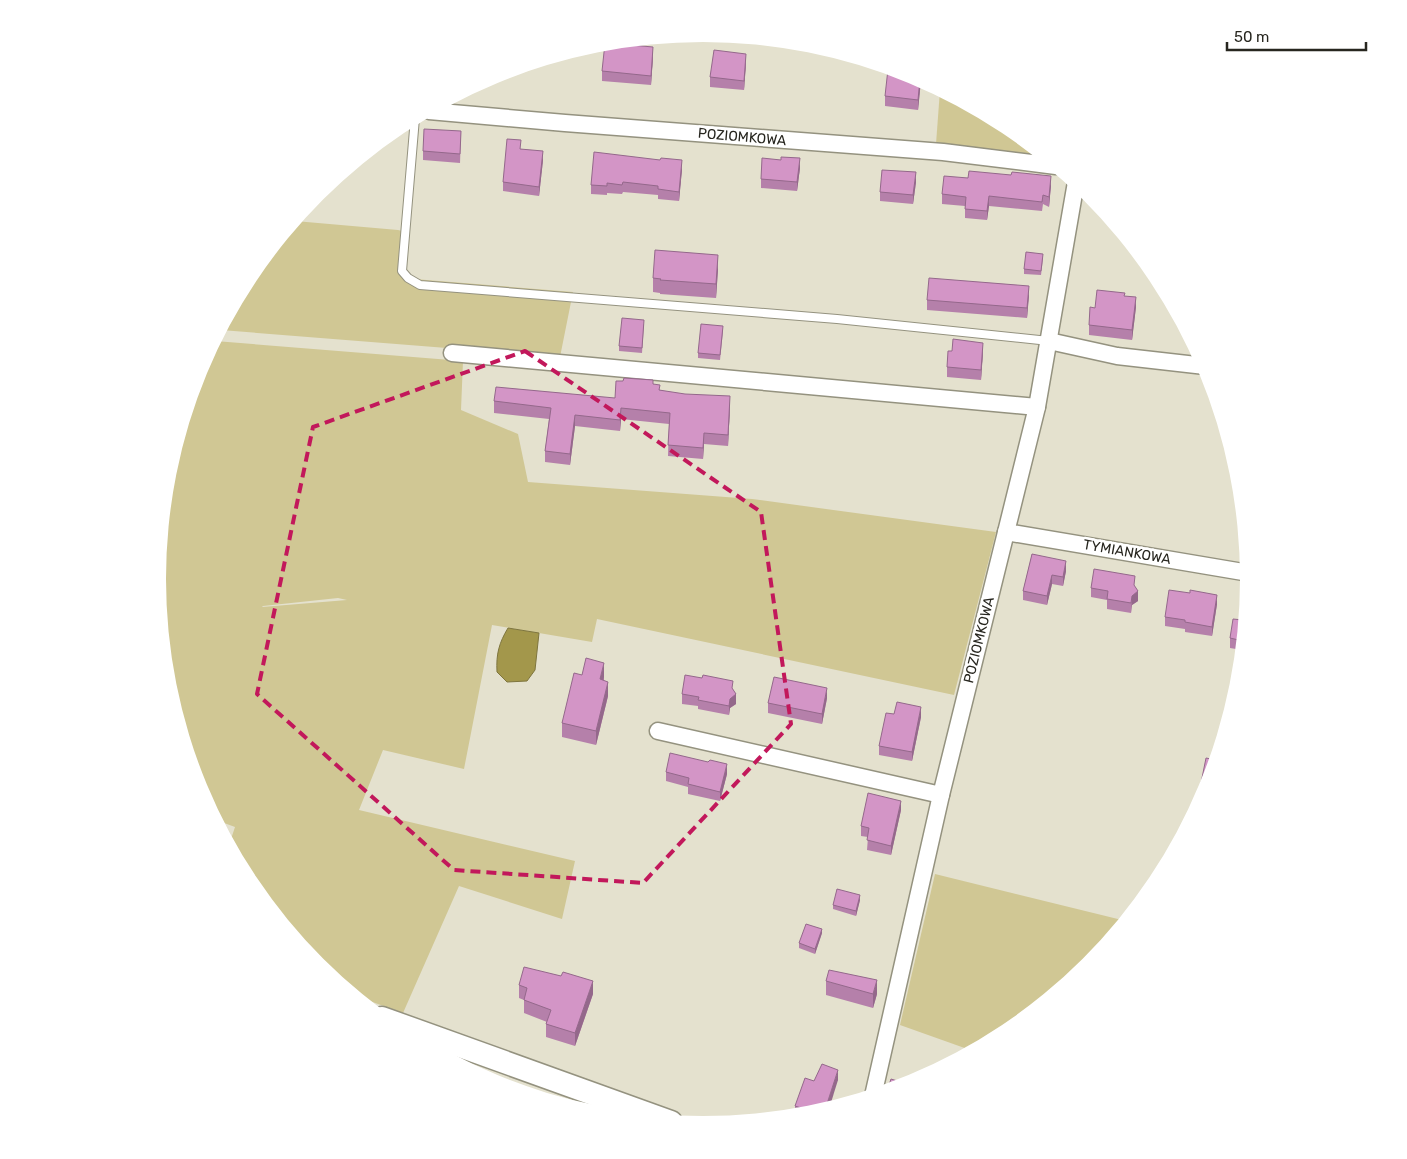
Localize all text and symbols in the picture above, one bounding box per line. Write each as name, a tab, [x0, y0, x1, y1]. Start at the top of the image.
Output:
scale bar	[1227, 20, 1366, 52]
text: 50 m	[1234, 28, 1269, 46]
street label: POZIOMKOWA	[697, 125, 788, 149]
street label: TYMIANKOWA	[1082, 536, 1173, 568]
street label: POZIOMKOWA	[960, 594, 998, 685]

